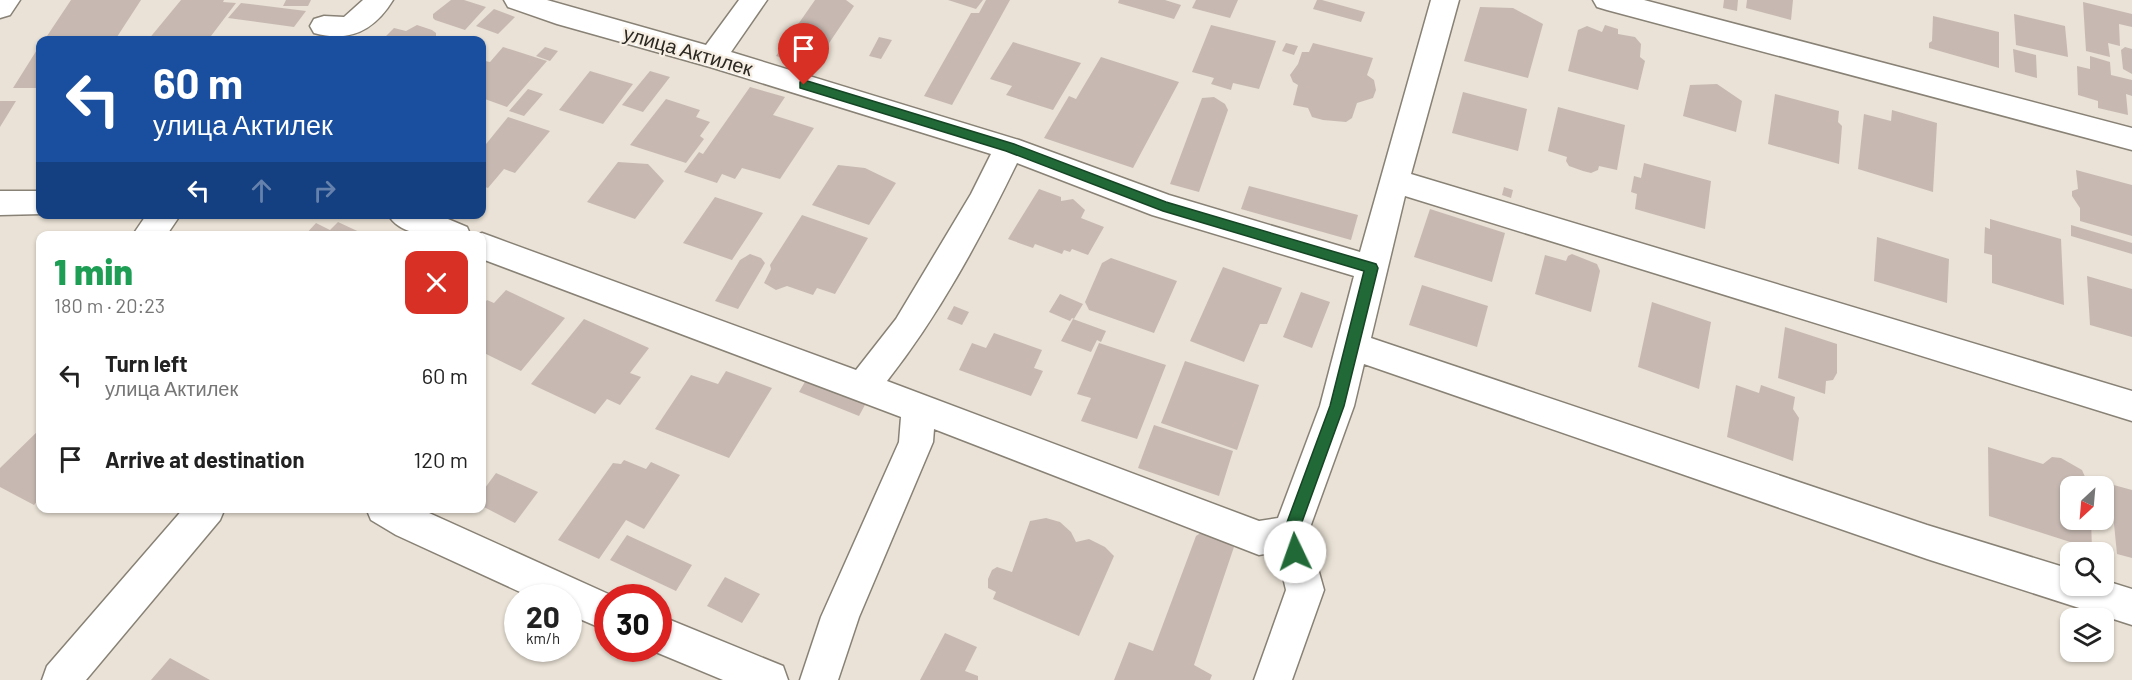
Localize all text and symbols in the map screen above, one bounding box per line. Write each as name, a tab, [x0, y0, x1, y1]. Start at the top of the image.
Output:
street label: улица Актилек	[621, 20, 756, 80]
pin	[778, 23, 829, 85]
icon: arrive	[787, 32, 820, 65]
text: 60 m	[153, 57, 243, 107]
icon: left	[54, 60, 132, 138]
text: улица Актилек	[153, 108, 333, 140]
icon: left	[182, 174, 215, 207]
icon: ahead	[245, 174, 278, 207]
icon: right	[308, 174, 341, 207]
text: 1 min	[54, 249, 133, 292]
button: close	[405, 251, 468, 314]
text: 180 m · 20:23	[54, 293, 165, 317]
text: Turn left	[105, 350, 188, 376]
icon: left	[54, 359, 87, 392]
text: 60 m	[422, 362, 468, 388]
text: улица Актилек	[105, 376, 238, 400]
icon: arrive	[54, 443, 87, 476]
text: Arrive at destination	[105, 446, 304, 472]
text: 120 m	[413, 446, 468, 472]
north arrow	[2060, 476, 2114, 530]
map controls	[2060, 476, 2114, 662]
position arrow	[1263, 520, 1327, 584]
button: search	[2060, 542, 2114, 596]
speed limit sign: 30	[594, 584, 672, 662]
text: 20	[526, 598, 560, 634]
button: layers	[2060, 608, 2114, 662]
text: km/h	[526, 629, 560, 647]

